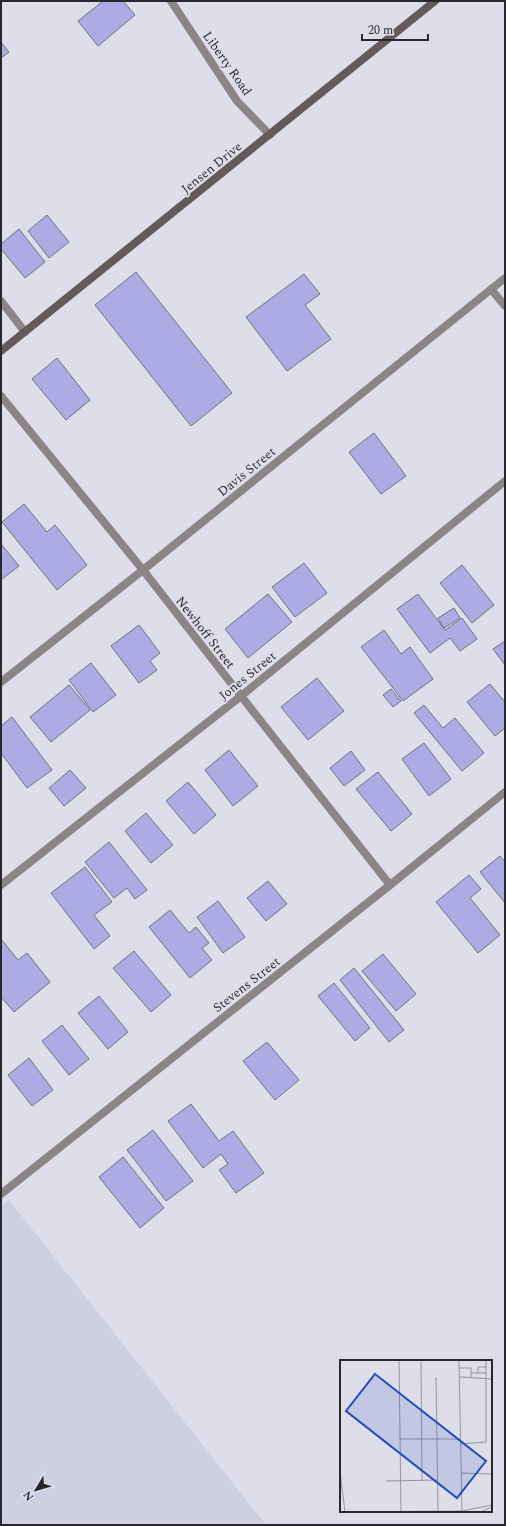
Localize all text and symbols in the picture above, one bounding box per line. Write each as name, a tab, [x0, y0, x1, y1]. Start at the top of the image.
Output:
scale bar	[362, 16, 428, 42]
text: 20 m	[368, 21, 393, 40]
street label: Liberty Road	[198, 27, 257, 100]
street label: Jensen Drive	[177, 137, 246, 199]
street label: Davis Street	[213, 442, 280, 501]
street label: Newhoff Street	[170, 592, 240, 673]
street label: Jones Street	[215, 646, 281, 705]
street label: Stevens Street	[209, 952, 285, 1018]
inset map	[340, 1360, 492, 1512]
north arrow	[16, 1470, 56, 1510]
text: N	[19, 1487, 38, 1505]

